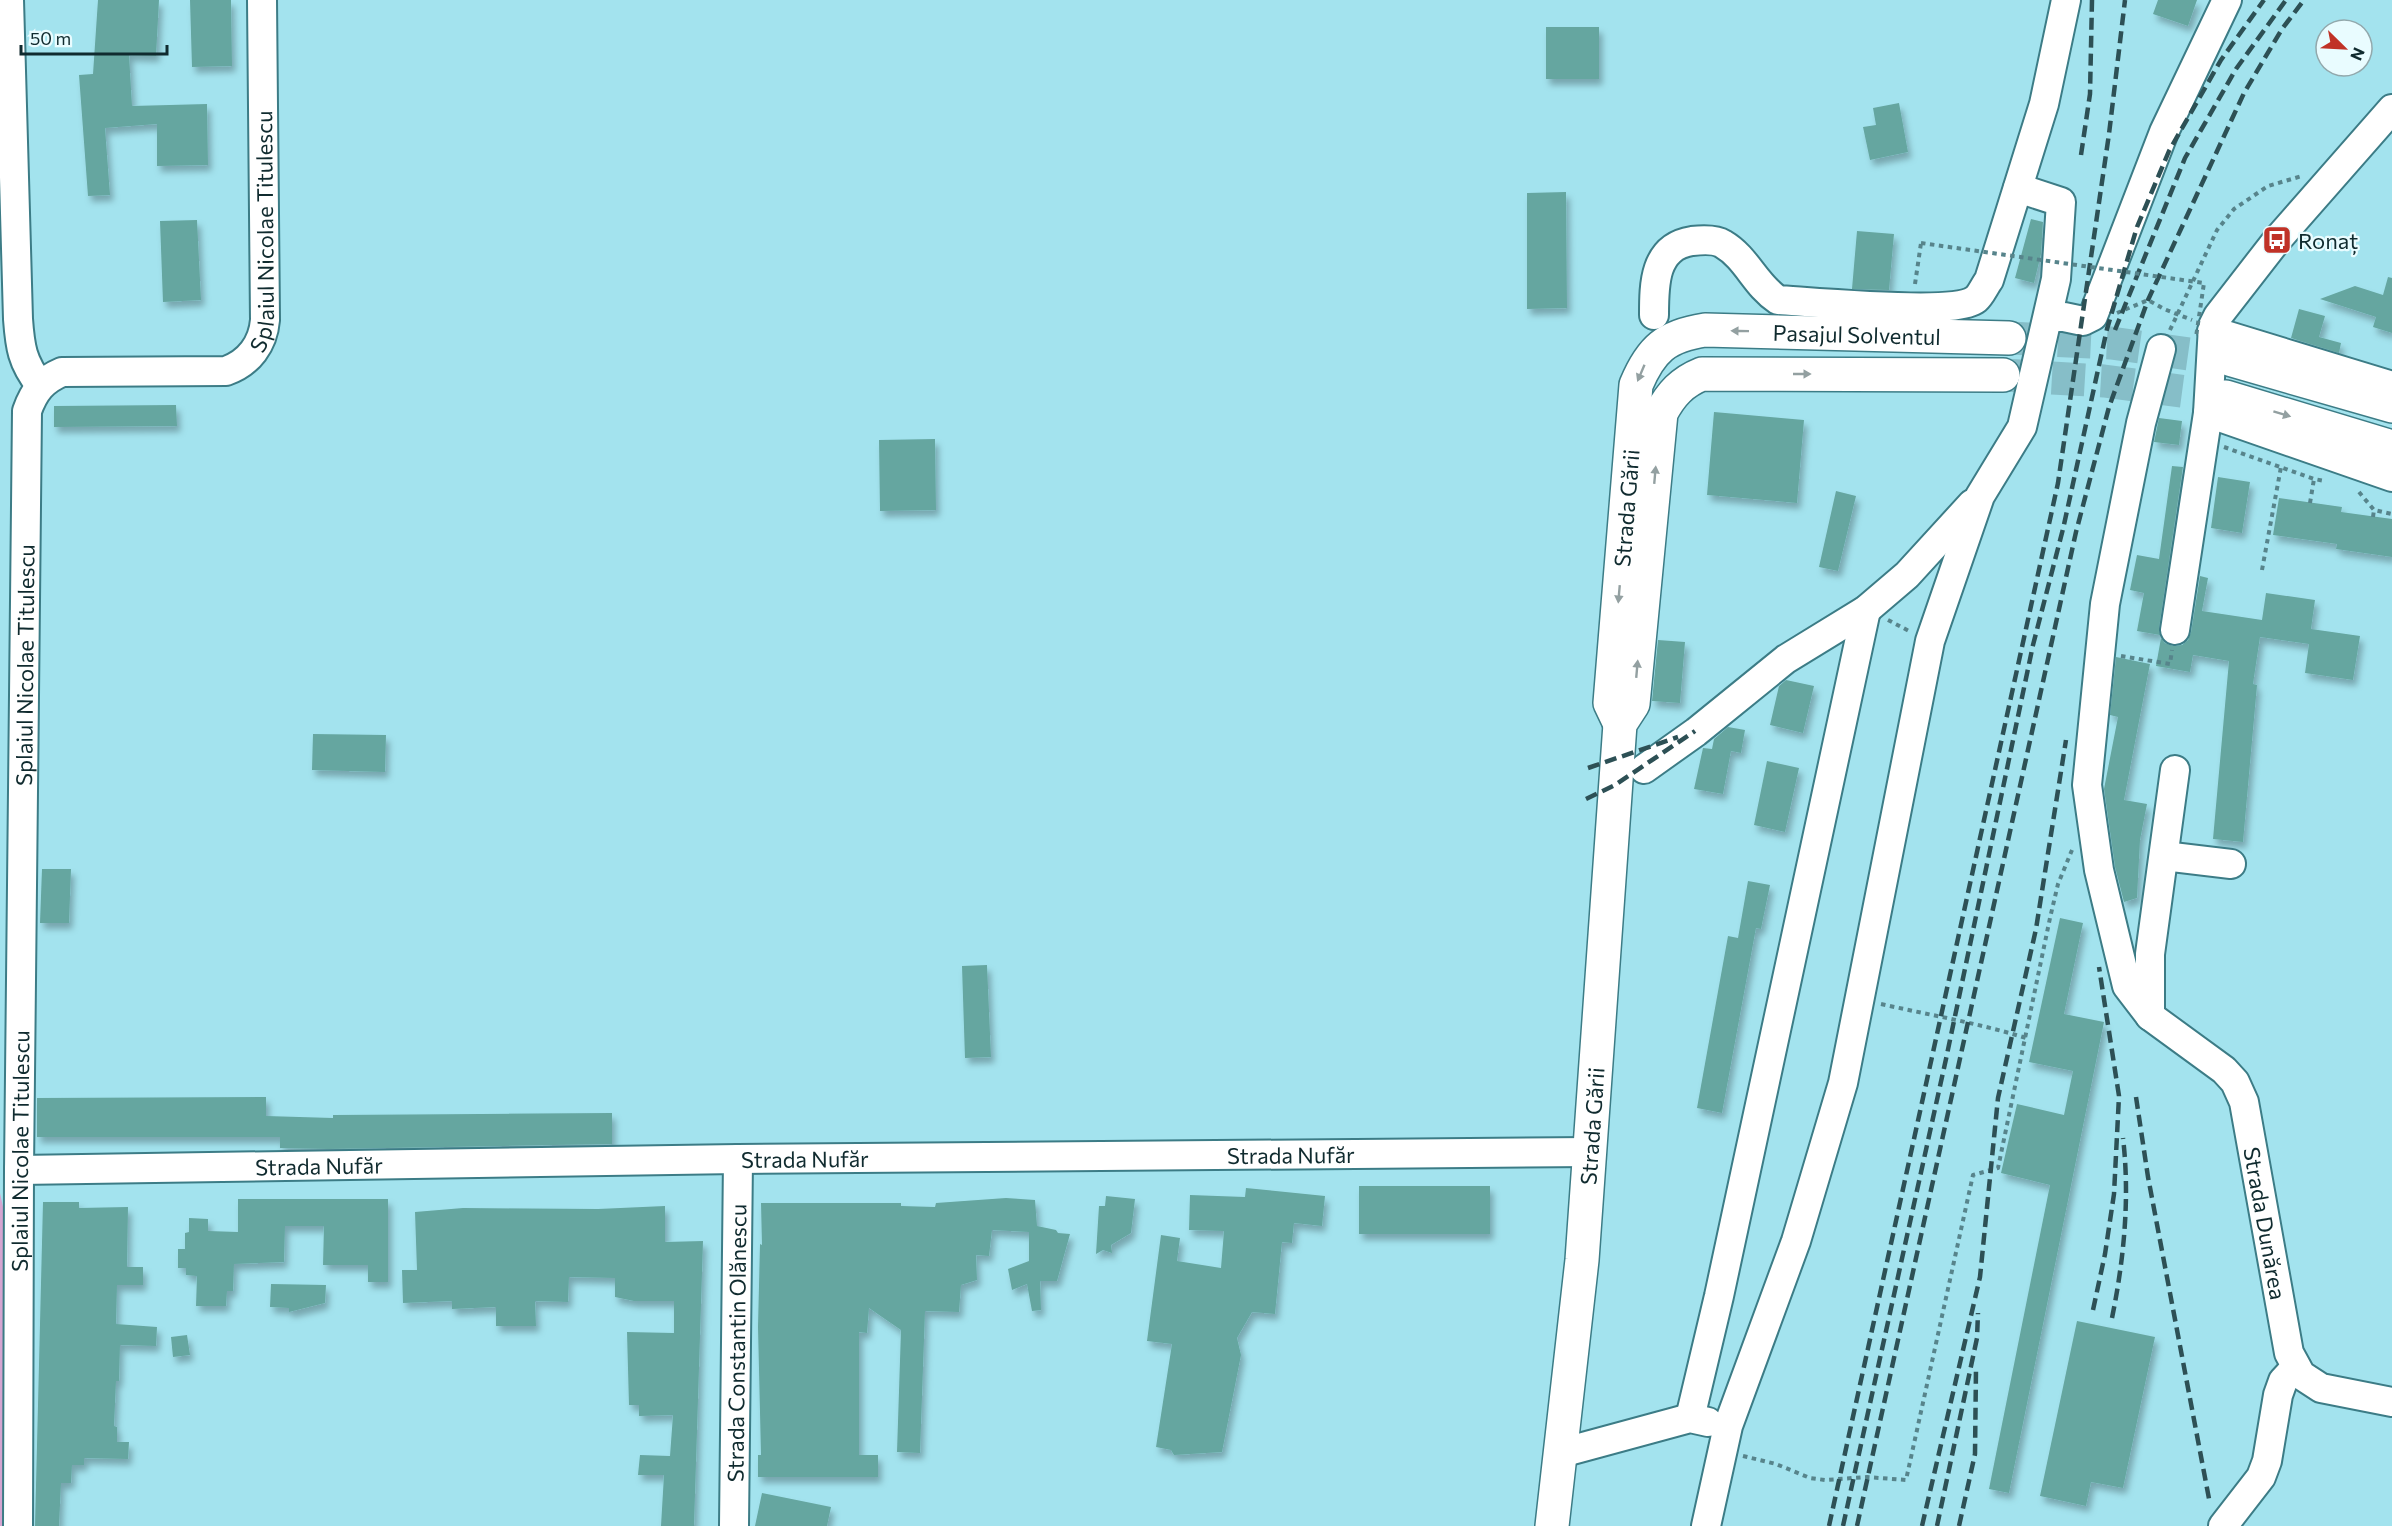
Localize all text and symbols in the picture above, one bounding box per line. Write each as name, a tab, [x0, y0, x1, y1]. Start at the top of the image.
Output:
scale bar	[21, 18, 166, 56]
north arrow	[2314, 18, 2374, 78]
text: 50 m	[30, 27, 71, 49]
text: N	[2347, 45, 2369, 64]
street label: Splaiul Nicolae Titulescu	[243, 111, 279, 357]
bus stop icon: Ronaț	[2261, 224, 2293, 256]
place label: Ronaț	[2298, 227, 2358, 255]
street label: Pasajul Solventul	[1772, 318, 1941, 350]
one-way arrow	[1731, 326, 1750, 336]
one-way arrow	[1636, 364, 1645, 382]
one-way arrow	[1793, 369, 1812, 379]
one-way arrow	[2273, 410, 2291, 419]
street label: Strada Gării	[1608, 448, 1644, 568]
one-way arrow	[1650, 466, 1660, 485]
street label: Splaiul Nicolae Titulescu	[10, 544, 39, 786]
one-way arrow	[1614, 585, 1624, 604]
one-way arrow	[1632, 660, 1642, 679]
street label: Splaiul Nicolae Titulescu	[5, 1030, 34, 1272]
street label: Strada Gării	[1574, 1066, 1609, 1186]
street label: Strada Nufăr	[1227, 1140, 1355, 1168]
street label: Strada Nufăr	[741, 1144, 869, 1172]
street label: Strada Dunărea	[2239, 1145, 2293, 1302]
street label: Strada Nufăr	[255, 1151, 383, 1180]
street label: Strada Constantin Olănescu	[721, 1204, 751, 1482]

